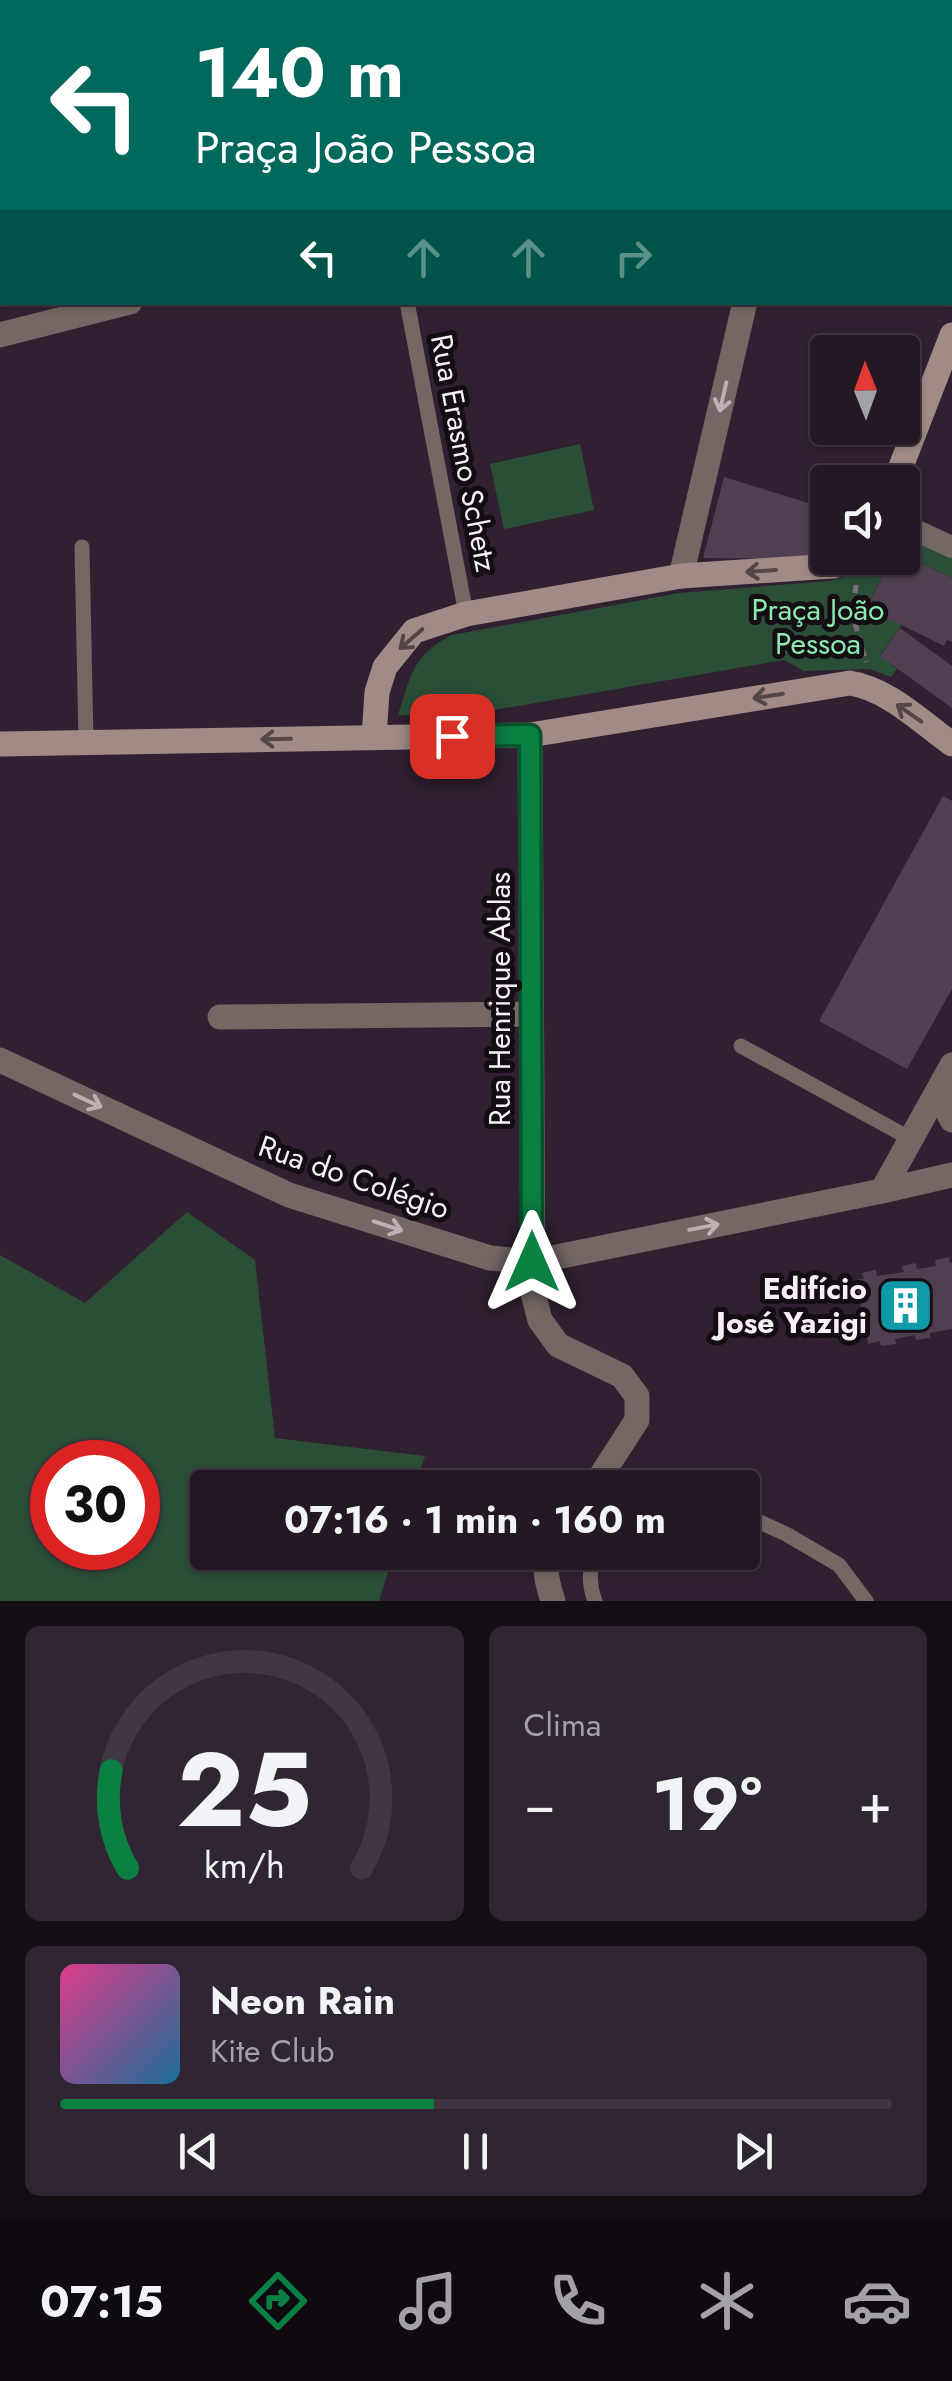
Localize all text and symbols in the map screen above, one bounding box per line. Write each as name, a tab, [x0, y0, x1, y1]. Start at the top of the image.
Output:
text: 140 m	[195, 22, 404, 123]
icon: left	[30, 40, 160, 170]
text: Praça João Pessoa	[195, 115, 537, 180]
icon: left	[291, 230, 346, 285]
icon: ahead	[396, 230, 451, 285]
icon: ahead	[501, 230, 556, 285]
icon: right	[606, 230, 661, 285]
street label: Rua Erasmo Schetz	[420, 331, 508, 576]
north arrow	[810, 335, 920, 445]
map controls	[810, 335, 920, 575]
one-way arrow	[713, 380, 731, 412]
button: sound	[810, 465, 920, 575]
one-way arrow	[745, 562, 777, 581]
park label: Praça João Pessoa	[752, 588, 884, 665]
one-way arrow	[399, 627, 425, 651]
one-way arrow	[752, 687, 785, 705]
pin	[410, 694, 495, 779]
one-way arrow	[896, 703, 923, 724]
icon: arrive	[425, 709, 480, 764]
one-way arrow	[261, 730, 294, 748]
street label: Rua Henrique Ablas	[478, 872, 521, 1126]
one-way arrow	[72, 1093, 103, 1111]
street label: Rua do Colégio	[253, 1124, 455, 1230]
position arrow	[480, 1210, 584, 1314]
one-way arrow	[687, 1217, 719, 1236]
one-way arrow	[371, 1218, 403, 1236]
place label: Edifício José Yazigi	[711, 1267, 867, 1344]
building icon: Edifício José Yazigi	[876, 1275, 936, 1335]
speed limit sign: 30	[30, 1440, 160, 1570]
text: 07:16 · 1 min · 160 m	[284, 1492, 666, 1547]
text: Clima	[524, 1702, 601, 1748]
text: 25	[177, 1715, 312, 1865]
text: 19°	[652, 1750, 762, 1858]
text: −	[524, 1764, 556, 1844]
text: +	[858, 1764, 892, 1844]
text: km/h	[204, 1840, 285, 1891]
text: Neon Rain	[210, 1973, 395, 2028]
text: Kite Club	[210, 2028, 334, 2074]
icon: previous	[171, 2124, 226, 2179]
icon: pause	[448, 2124, 503, 2179]
icon: next	[726, 2124, 781, 2179]
icon: directions	[243, 2266, 313, 2336]
icon: music	[393, 2266, 463, 2336]
icon: phone	[543, 2266, 613, 2336]
icon: climate	[692, 2266, 762, 2336]
icon: car	[842, 2266, 912, 2336]
text: 07:15	[40, 2269, 163, 2334]

